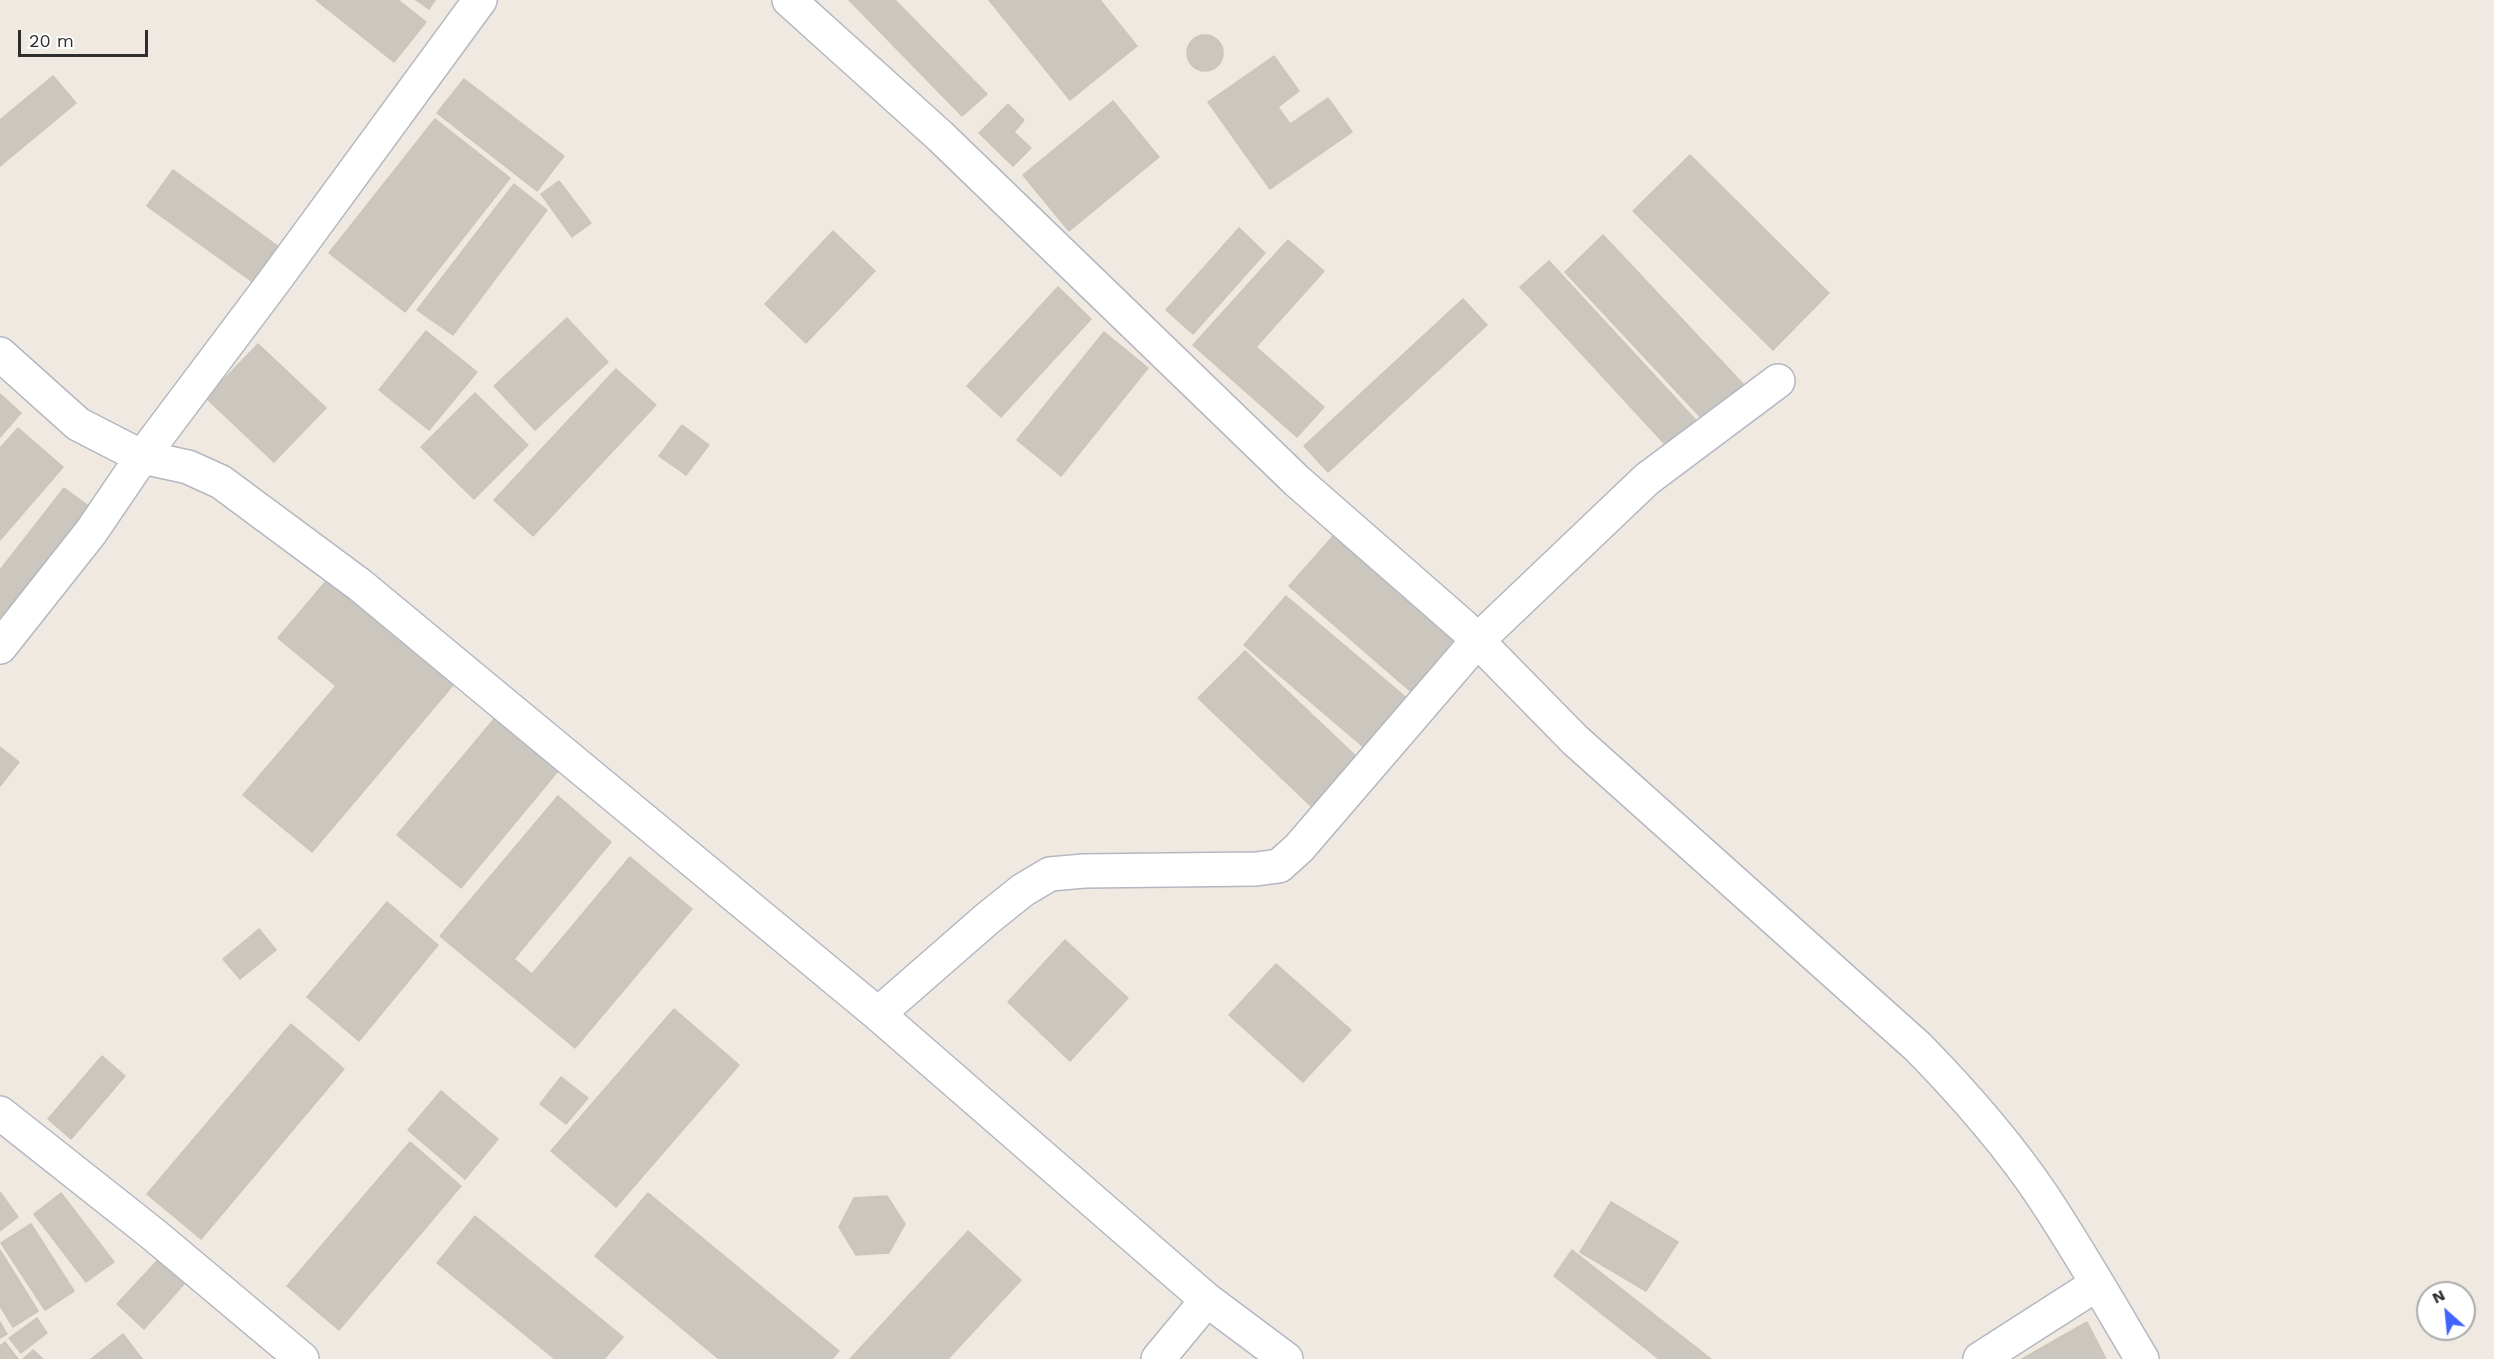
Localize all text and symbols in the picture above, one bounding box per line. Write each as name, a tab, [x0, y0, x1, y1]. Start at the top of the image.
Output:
scale bar	[21, 18, 152, 56]
text: 20 m	[29, 30, 74, 51]
north arrow	[2416, 1281, 2476, 1341]
text: N	[2429, 1285, 2448, 1307]

